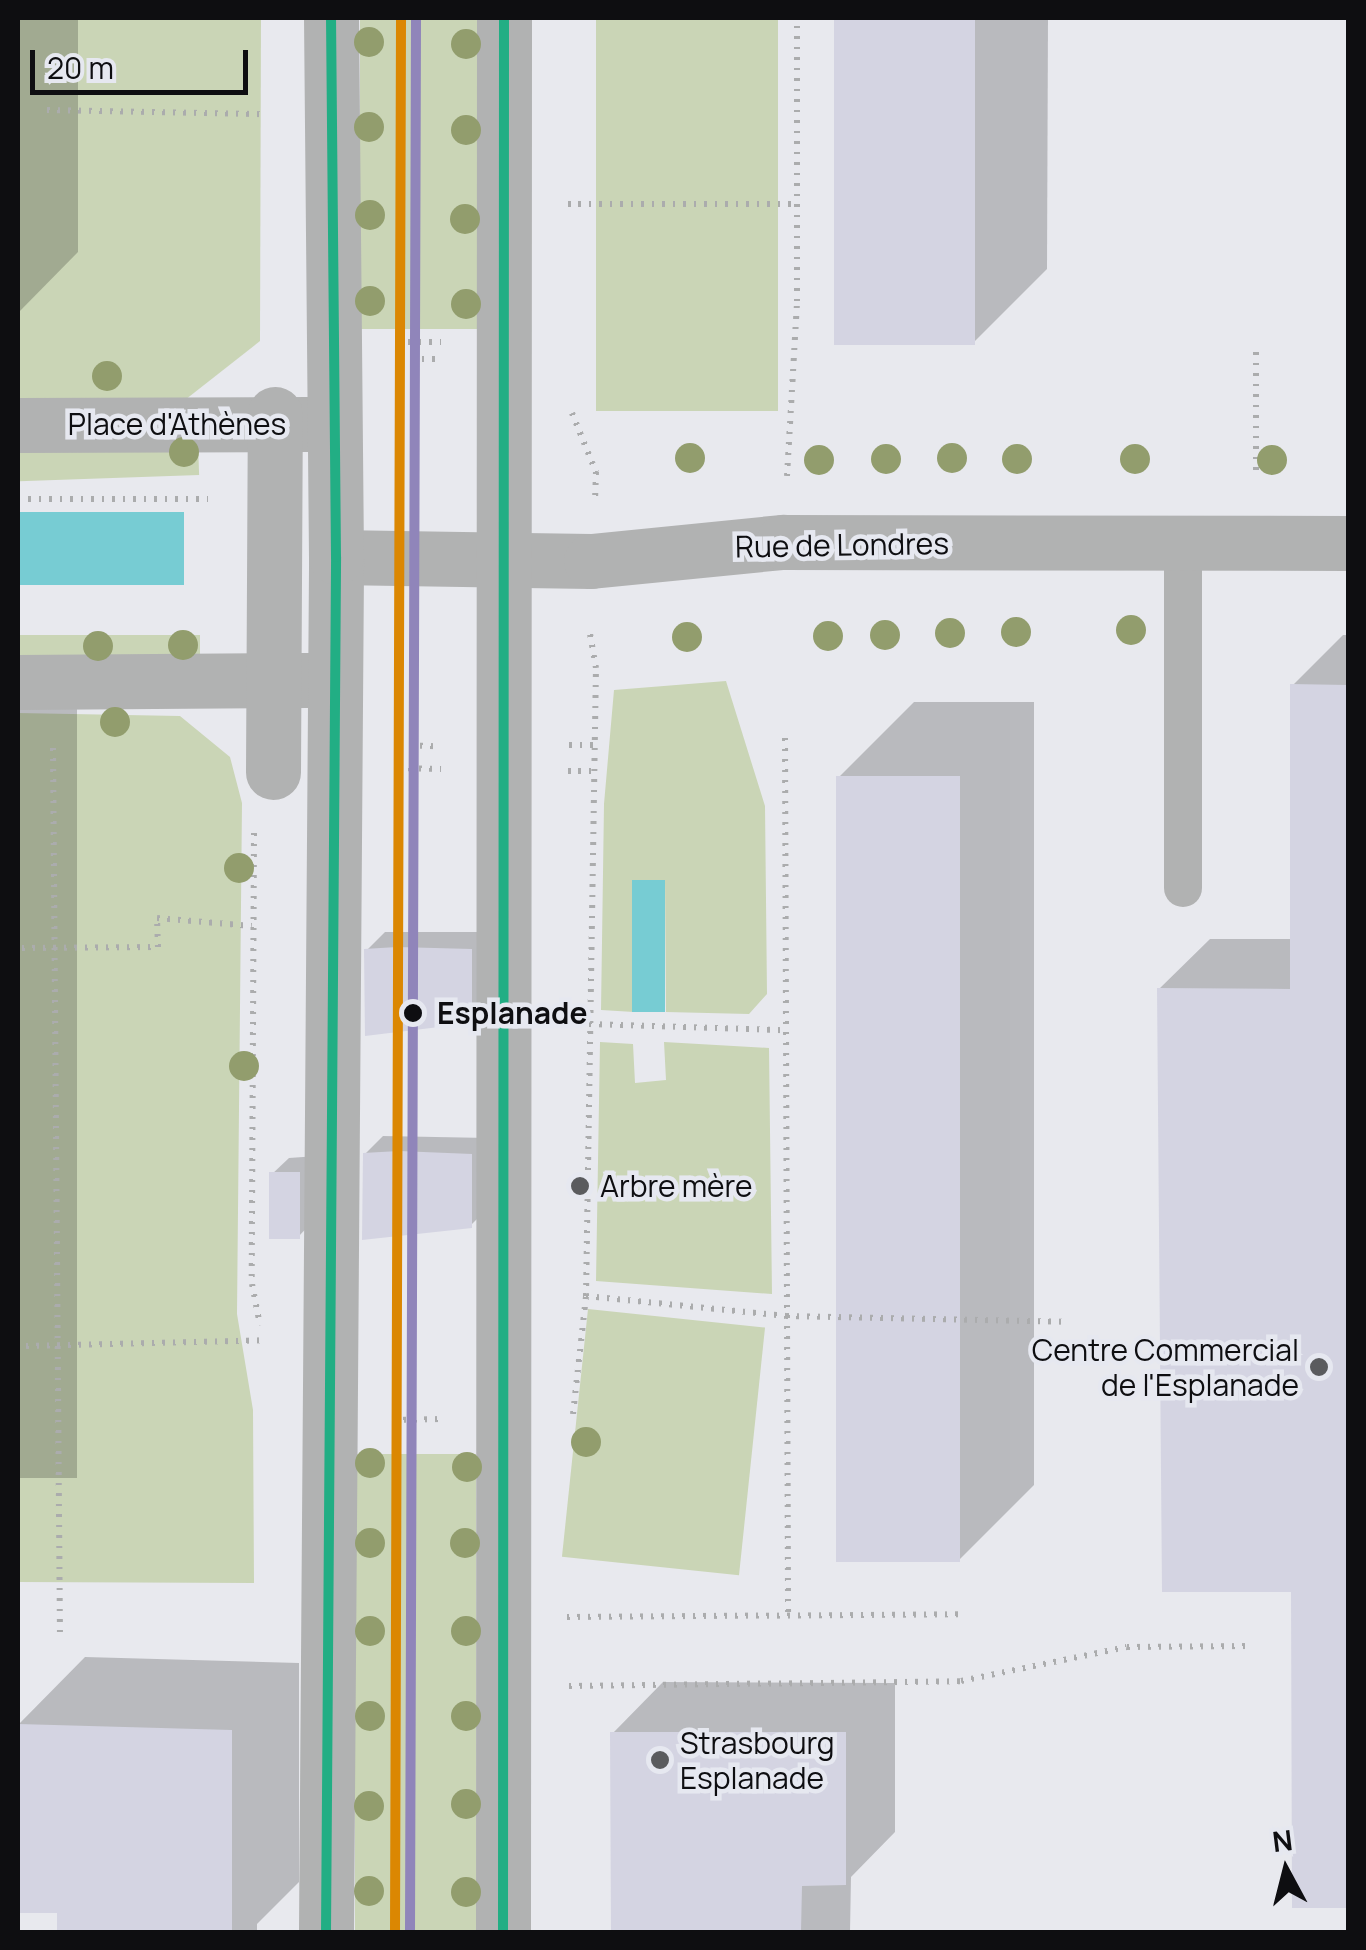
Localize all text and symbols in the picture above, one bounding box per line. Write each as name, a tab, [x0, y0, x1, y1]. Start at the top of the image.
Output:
scale bar	[35, 30, 252, 92]
text: 20 m	[47, 47, 114, 88]
street label: Place d'Athènes	[68, 406, 286, 442]
street label: Rue de Londres	[735, 525, 949, 565]
place label: Esplanade	[437, 995, 588, 1031]
marker: Esplanade	[398, 998, 428, 1028]
place label: Arbre mère	[600, 1168, 753, 1204]
marker: Arbre mère	[569, 1175, 591, 1197]
place label: Centre Commercial de l'Esplanade	[1032, 1332, 1299, 1402]
marker: Centre Commercial de l'Esplanade	[1308, 1356, 1330, 1378]
place label: Strasbourg Esplanade	[680, 1725, 834, 1796]
marker: Strasbourg Esplanade	[649, 1749, 671, 1771]
north arrow	[1236, 1820, 1336, 1920]
text: N	[1270, 1820, 1295, 1860]

